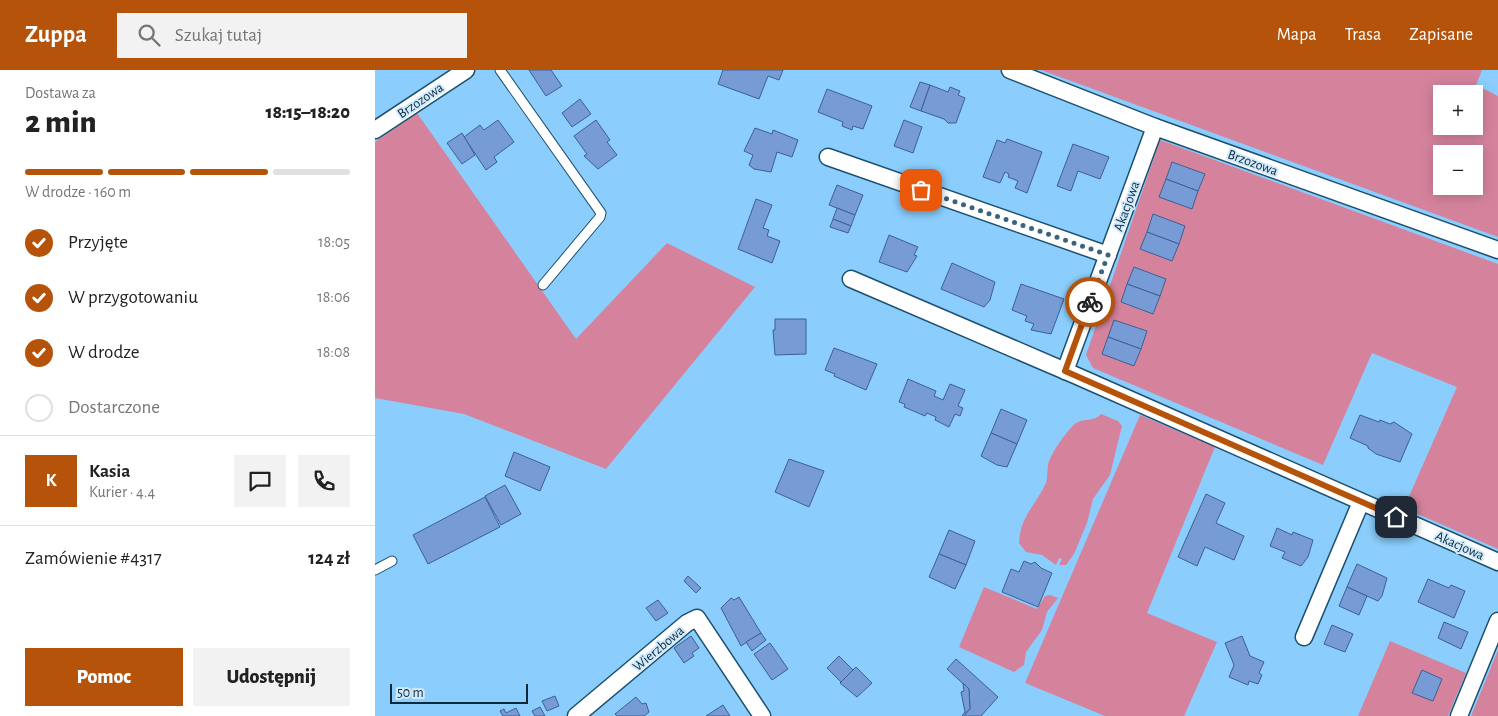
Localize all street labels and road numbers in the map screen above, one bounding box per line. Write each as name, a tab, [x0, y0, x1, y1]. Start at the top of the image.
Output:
street label: Brzozowa	[395, 80, 446, 121]
street label: Brzozowa	[1226, 147, 1280, 179]
street label: Akacjowa	[1111, 179, 1143, 233]
street label: Akacjowa	[1433, 529, 1487, 563]
street label: Wierzbowa	[630, 623, 687, 674]

